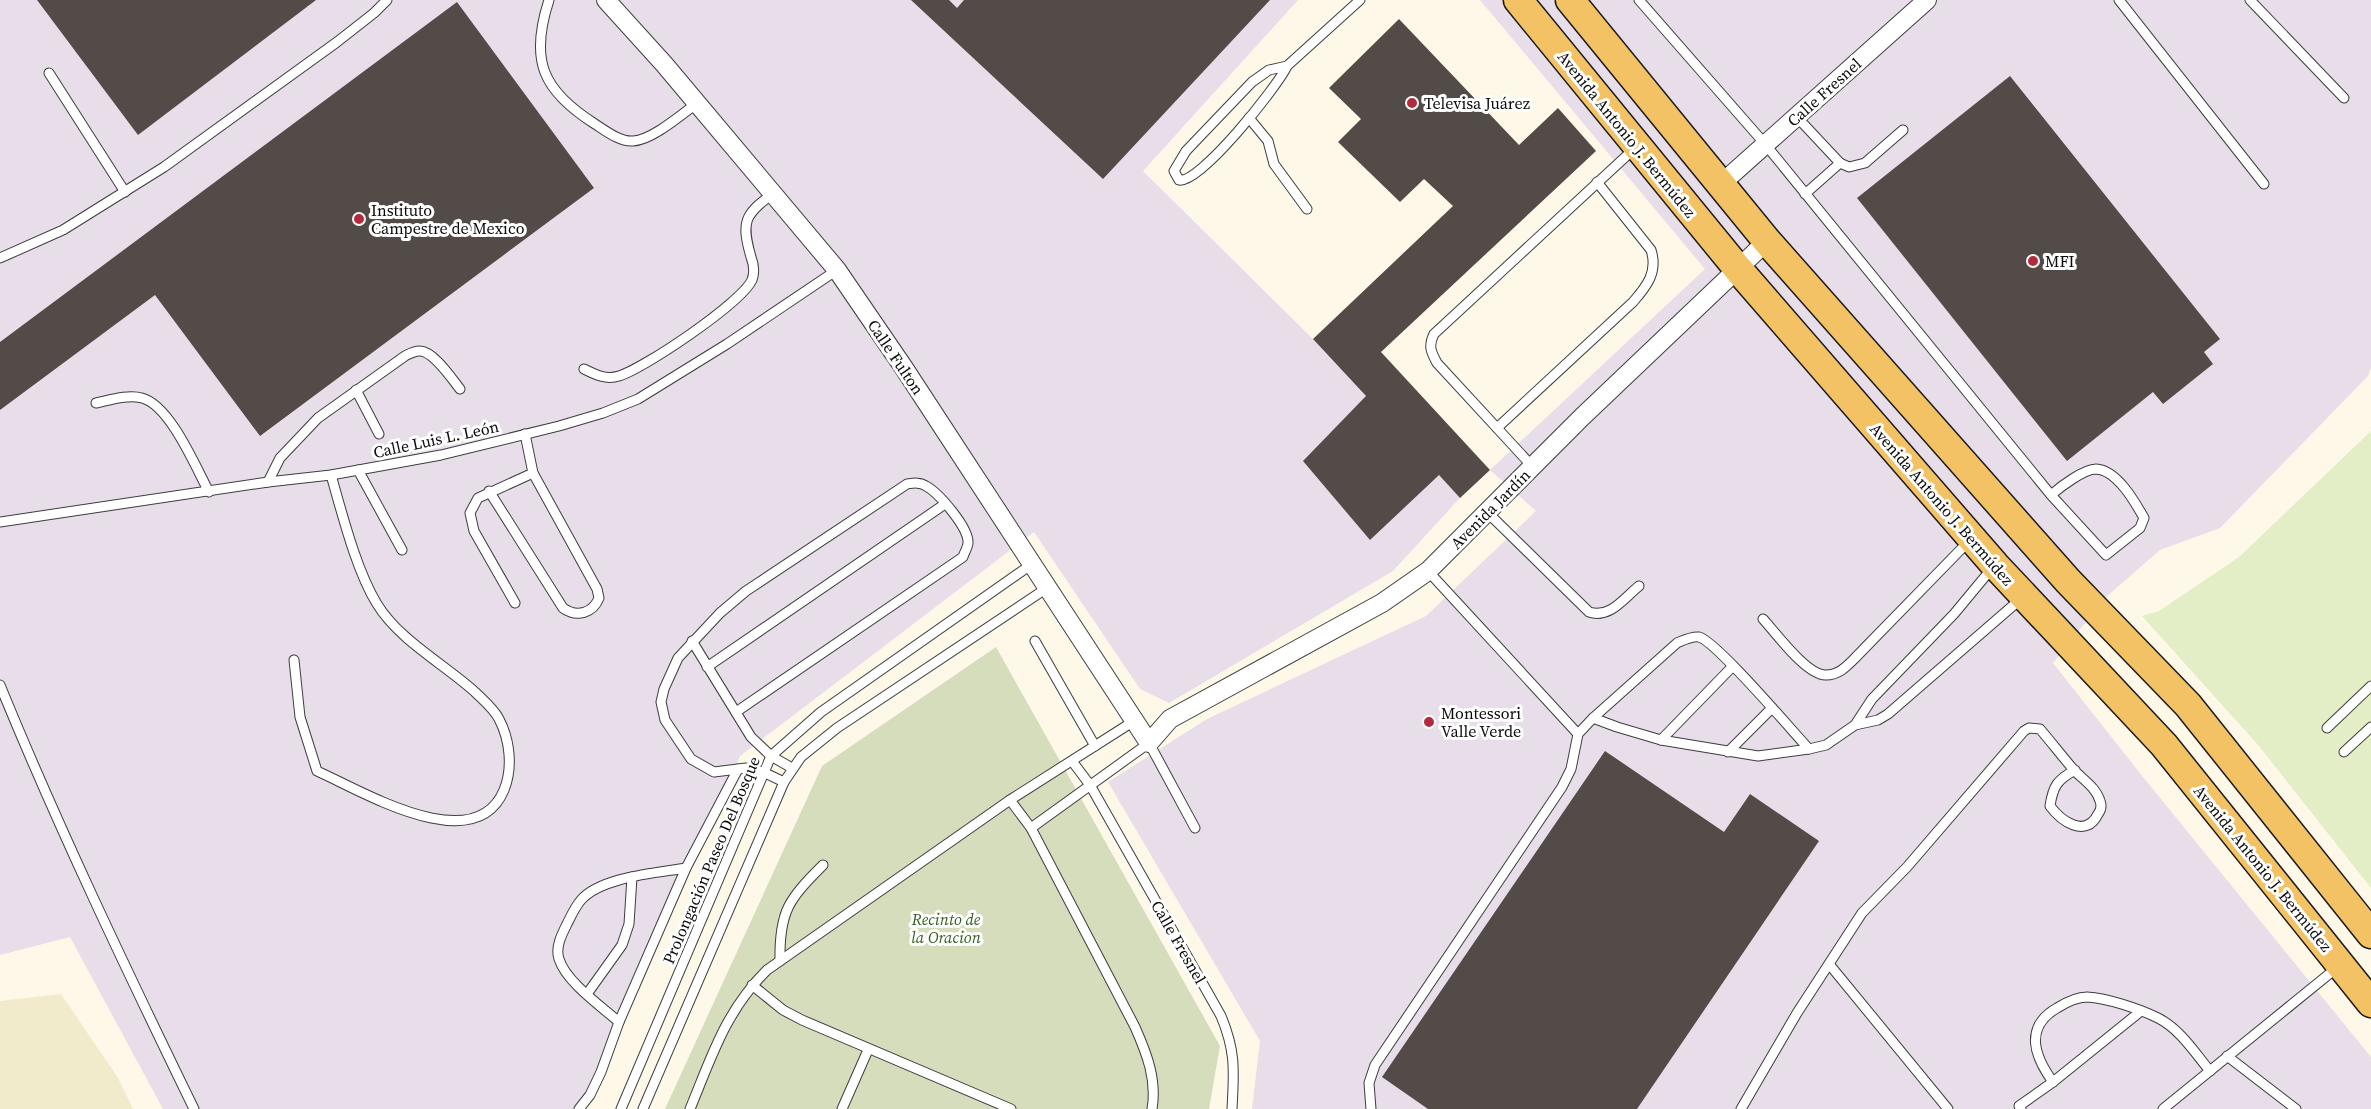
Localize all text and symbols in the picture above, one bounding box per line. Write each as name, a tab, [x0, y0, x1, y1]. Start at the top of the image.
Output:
street label: Avenida Antonio J. Bermúdez	[1553, 46, 1701, 222]
street label: Calle Fresnel	[1782, 53, 1866, 131]
place label: Televisa Juárez	[1424, 92, 1530, 114]
marker: Televisa Juárez	[1405, 96, 1419, 110]
place label: Instituto Campestre de Mexico	[371, 199, 525, 239]
marker: Instituto Campestre de Mexico	[352, 212, 366, 226]
place label: MFI	[2045, 250, 2075, 272]
marker: MFI	[2026, 254, 2040, 268]
street label: Calle Fulton	[863, 315, 929, 399]
street label: Calle Luis L. León	[371, 415, 501, 463]
street label: Avenida Antonio J. Bermúdez	[1865, 418, 2019, 590]
street label: Avenida Jardín	[1445, 464, 1535, 554]
place label: Montessori Valle Verde	[1441, 702, 1521, 742]
marker: Montessori Valle Verde	[1422, 715, 1436, 729]
street label: Prolongación Paseo Del Bosque	[657, 753, 765, 967]
street label: Avenida Antonio J. Bermúdez	[2189, 780, 2337, 956]
street label: Calle Fresnel	[1146, 896, 1212, 988]
park label: Recinto de la Oracion	[911, 908, 981, 948]

